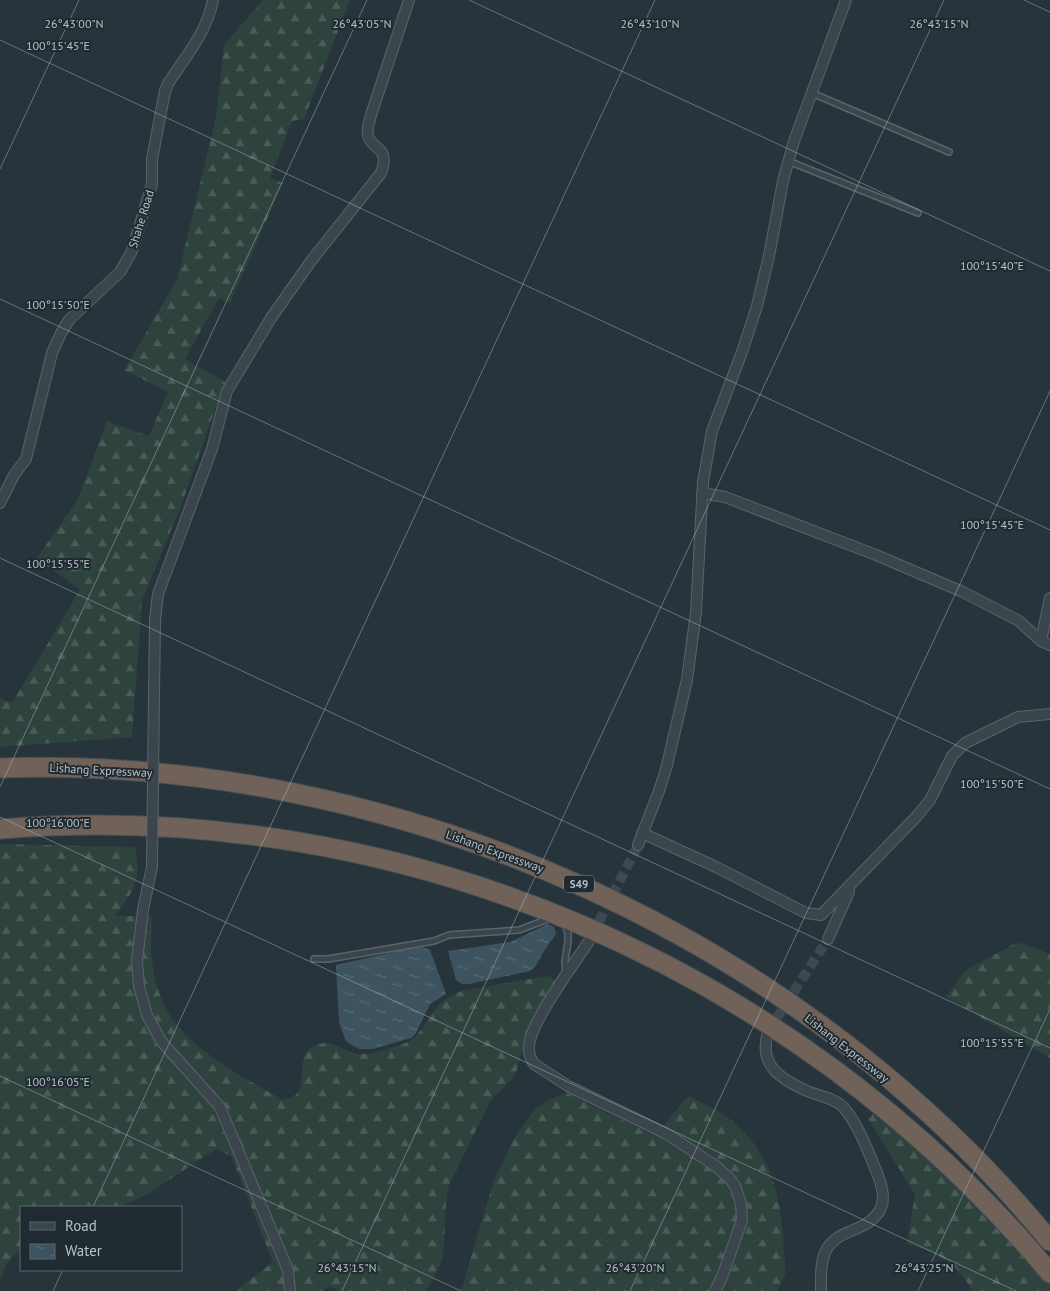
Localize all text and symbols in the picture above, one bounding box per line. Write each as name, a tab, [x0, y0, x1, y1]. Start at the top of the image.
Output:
text: 26°43'00"N	[44, 16, 104, 31]
text: 26°43'05"N	[332, 16, 392, 31]
text: 26°43'10"N	[620, 16, 680, 31]
text: 26°43'15"N	[909, 16, 969, 31]
text: 100°15'45"E	[26, 38, 90, 53]
street label: Shahe Road	[125, 188, 157, 250]
text: 100°15'40"E	[960, 258, 1024, 273]
text: 100°15'50"E	[26, 297, 90, 312]
text: 100°15'45"E	[960, 517, 1024, 532]
text: 100°15'55"E	[26, 556, 90, 571]
street label: Lishang Expressway	[49, 760, 153, 780]
text: 100°15'50"E	[960, 776, 1024, 791]
text: 100°16'00"E	[26, 815, 90, 830]
street label: Lishang Expressway	[444, 826, 546, 876]
road number: S49	[564, 876, 594, 892]
street label: Lishang Expressway	[802, 1010, 892, 1086]
text: 100°15'55"E	[960, 1035, 1024, 1050]
text: 100°16'05"E	[26, 1074, 90, 1089]
legend	[20, 1206, 182, 1271]
text: Road	[65, 1216, 97, 1235]
text: Water	[65, 1241, 102, 1260]
text: 26°43'15"N	[317, 1260, 377, 1275]
text: 26°43'20"N	[605, 1260, 665, 1275]
text: 26°43'25"N	[894, 1260, 954, 1275]

